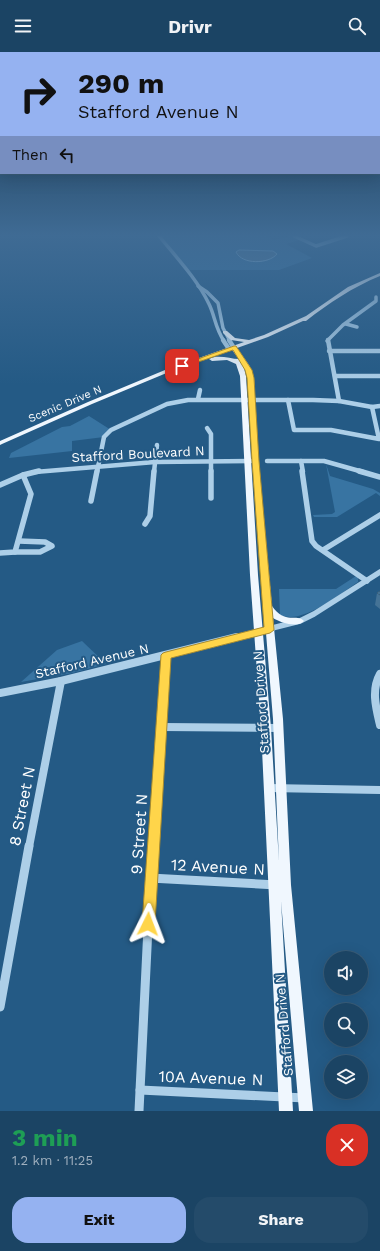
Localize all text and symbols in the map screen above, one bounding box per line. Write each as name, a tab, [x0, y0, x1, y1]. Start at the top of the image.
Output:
icon: menu	[12, 15, 34, 37]
icon: search	[346, 15, 368, 37]
text: Drivr	[168, 16, 212, 37]
text: 290 m	[78, 67, 164, 100]
icon: right	[12, 68, 64, 120]
text: Stafford Avenue N	[78, 101, 239, 122]
icon: left	[56, 144, 78, 166]
text: Then	[12, 146, 48, 164]
pin	[165, 349, 199, 383]
icon: arrive	[171, 355, 193, 377]
street label: Scenic Drive N	[26, 383, 104, 425]
street label: Stafford Boulevard N	[71, 443, 205, 465]
street label: Stafford Avenue N	[34, 641, 150, 681]
street label: Stafford Drive N	[250, 650, 272, 754]
street label: 8 Street N	[5, 765, 39, 847]
street label: 9 Street N	[127, 793, 151, 875]
street label: 12 Avenue N	[170, 855, 266, 879]
position arrow	[127, 903, 169, 945]
map controls	[324, 951, 368, 1099]
button: sound	[324, 951, 368, 995]
street label: Stafford Drive N	[272, 973, 296, 1077]
button: search	[324, 1003, 368, 1047]
button: layers	[324, 1055, 368, 1099]
street label: 10A Avenue N	[158, 1067, 264, 1089]
text: 3 min	[12, 1124, 78, 1152]
button: close	[326, 1124, 368, 1166]
text: 1.2 km · 11:25	[12, 1153, 93, 1168]
button: Exit	[12, 1197, 186, 1243]
button: Share	[194, 1197, 368, 1243]

